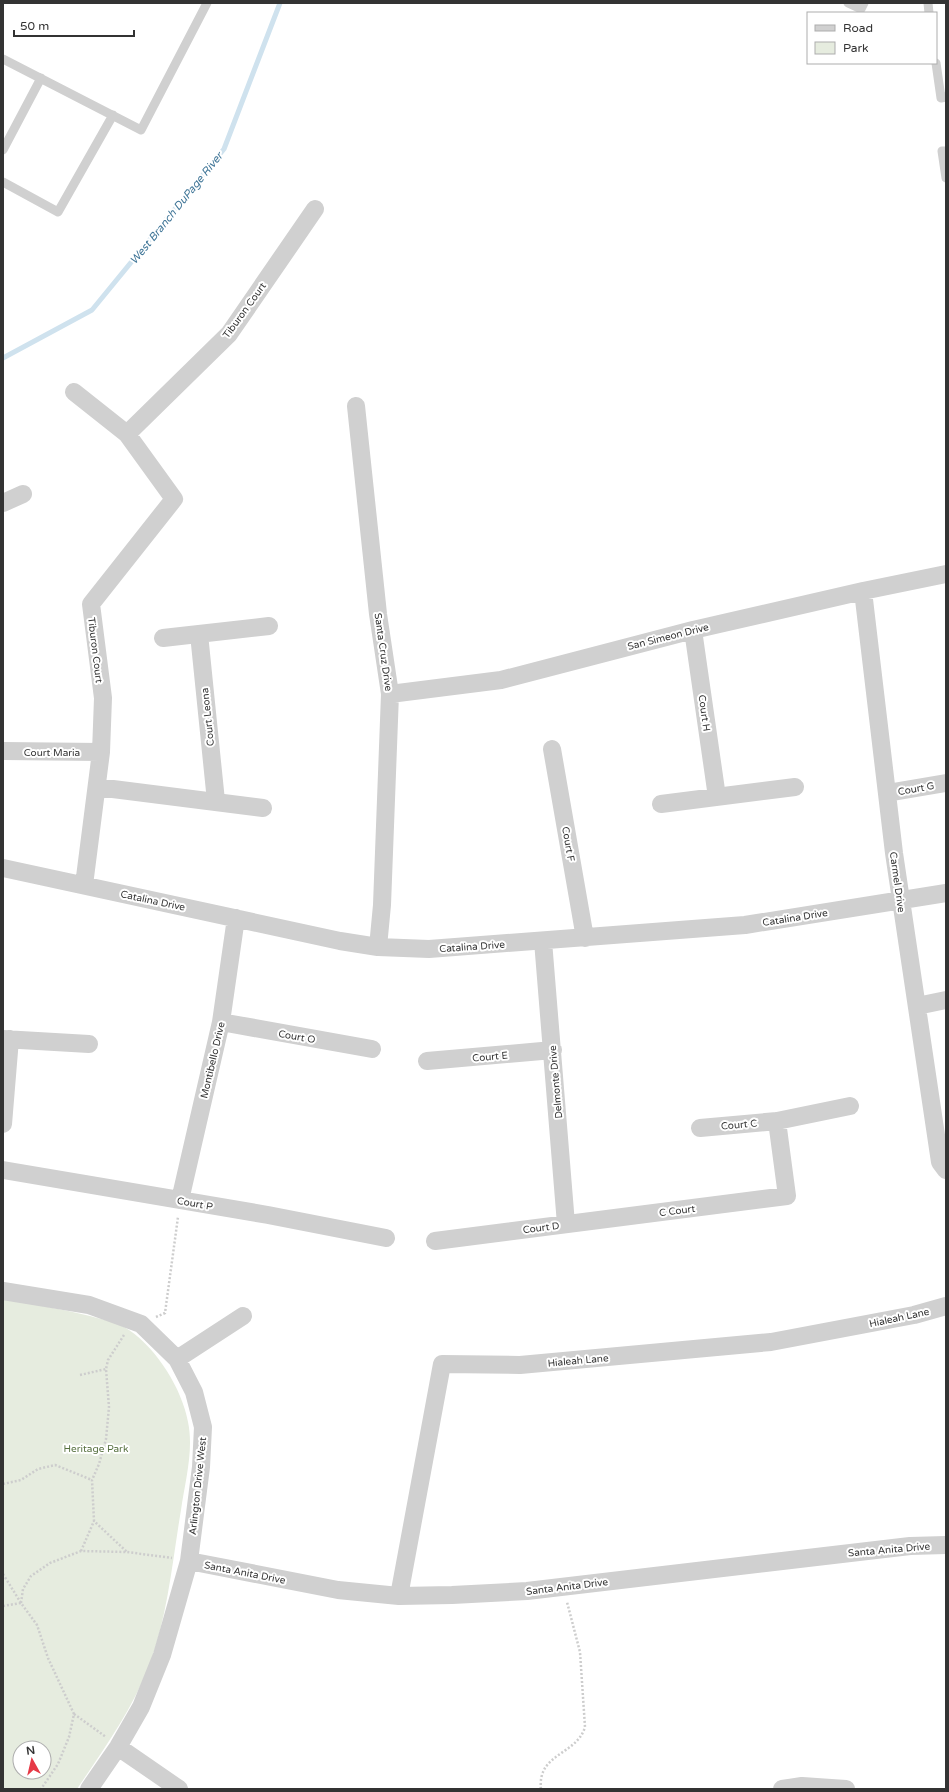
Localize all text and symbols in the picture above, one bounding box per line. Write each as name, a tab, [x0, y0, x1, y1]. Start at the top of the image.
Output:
scale bar	[14, 12, 134, 38]
legend	[807, 12, 937, 64]
text: 50 m	[20, 19, 49, 33]
text: Road	[843, 21, 873, 35]
text: Park	[843, 41, 869, 55]
water label: West Branch DuPage River	[127, 148, 227, 267]
street label: Tiburon Court	[221, 280, 269, 341]
street label: Santa Cruz Drive	[372, 612, 394, 692]
street label: Tiburon Court	[85, 617, 105, 684]
street label: San Simeon Drive	[626, 621, 710, 653]
street label: Court Leona	[199, 687, 217, 747]
street label: Court H	[696, 694, 713, 732]
street label: Court Maria	[24, 747, 80, 759]
street label: Court G	[897, 780, 935, 798]
street label: Court F	[559, 826, 577, 863]
street label: Carmel Drive	[887, 851, 907, 913]
street label: Catalina Drive	[119, 888, 187, 914]
street label: Catalina Drive	[762, 907, 829, 929]
street label: Catalina Drive	[439, 939, 506, 955]
street label: Montibello Drive	[198, 1020, 228, 1100]
street label: Court O	[277, 1028, 316, 1046]
street label: Delmonte Drive	[547, 1045, 565, 1119]
street label: Court E	[472, 1049, 508, 1065]
street label: Court C	[721, 1117, 758, 1133]
street label: Court P	[176, 1195, 214, 1213]
street label: C Court	[658, 1203, 696, 1219]
street label: Court D	[522, 1220, 560, 1236]
street label: Hialeah Lane	[868, 1306, 931, 1330]
street label: Hialeah Lane	[547, 1352, 609, 1370]
street label: Arlington Drive West	[187, 1436, 209, 1536]
park label: Heritage Park	[64, 1443, 129, 1455]
street label: Santa Anita Drive	[847, 1540, 931, 1560]
street label: Santa Anita Drive	[203, 1559, 287, 1587]
street label: Santa Anita Drive	[525, 1576, 609, 1598]
north arrow	[12, 1740, 52, 1780]
text: N	[25, 1744, 36, 1758]

